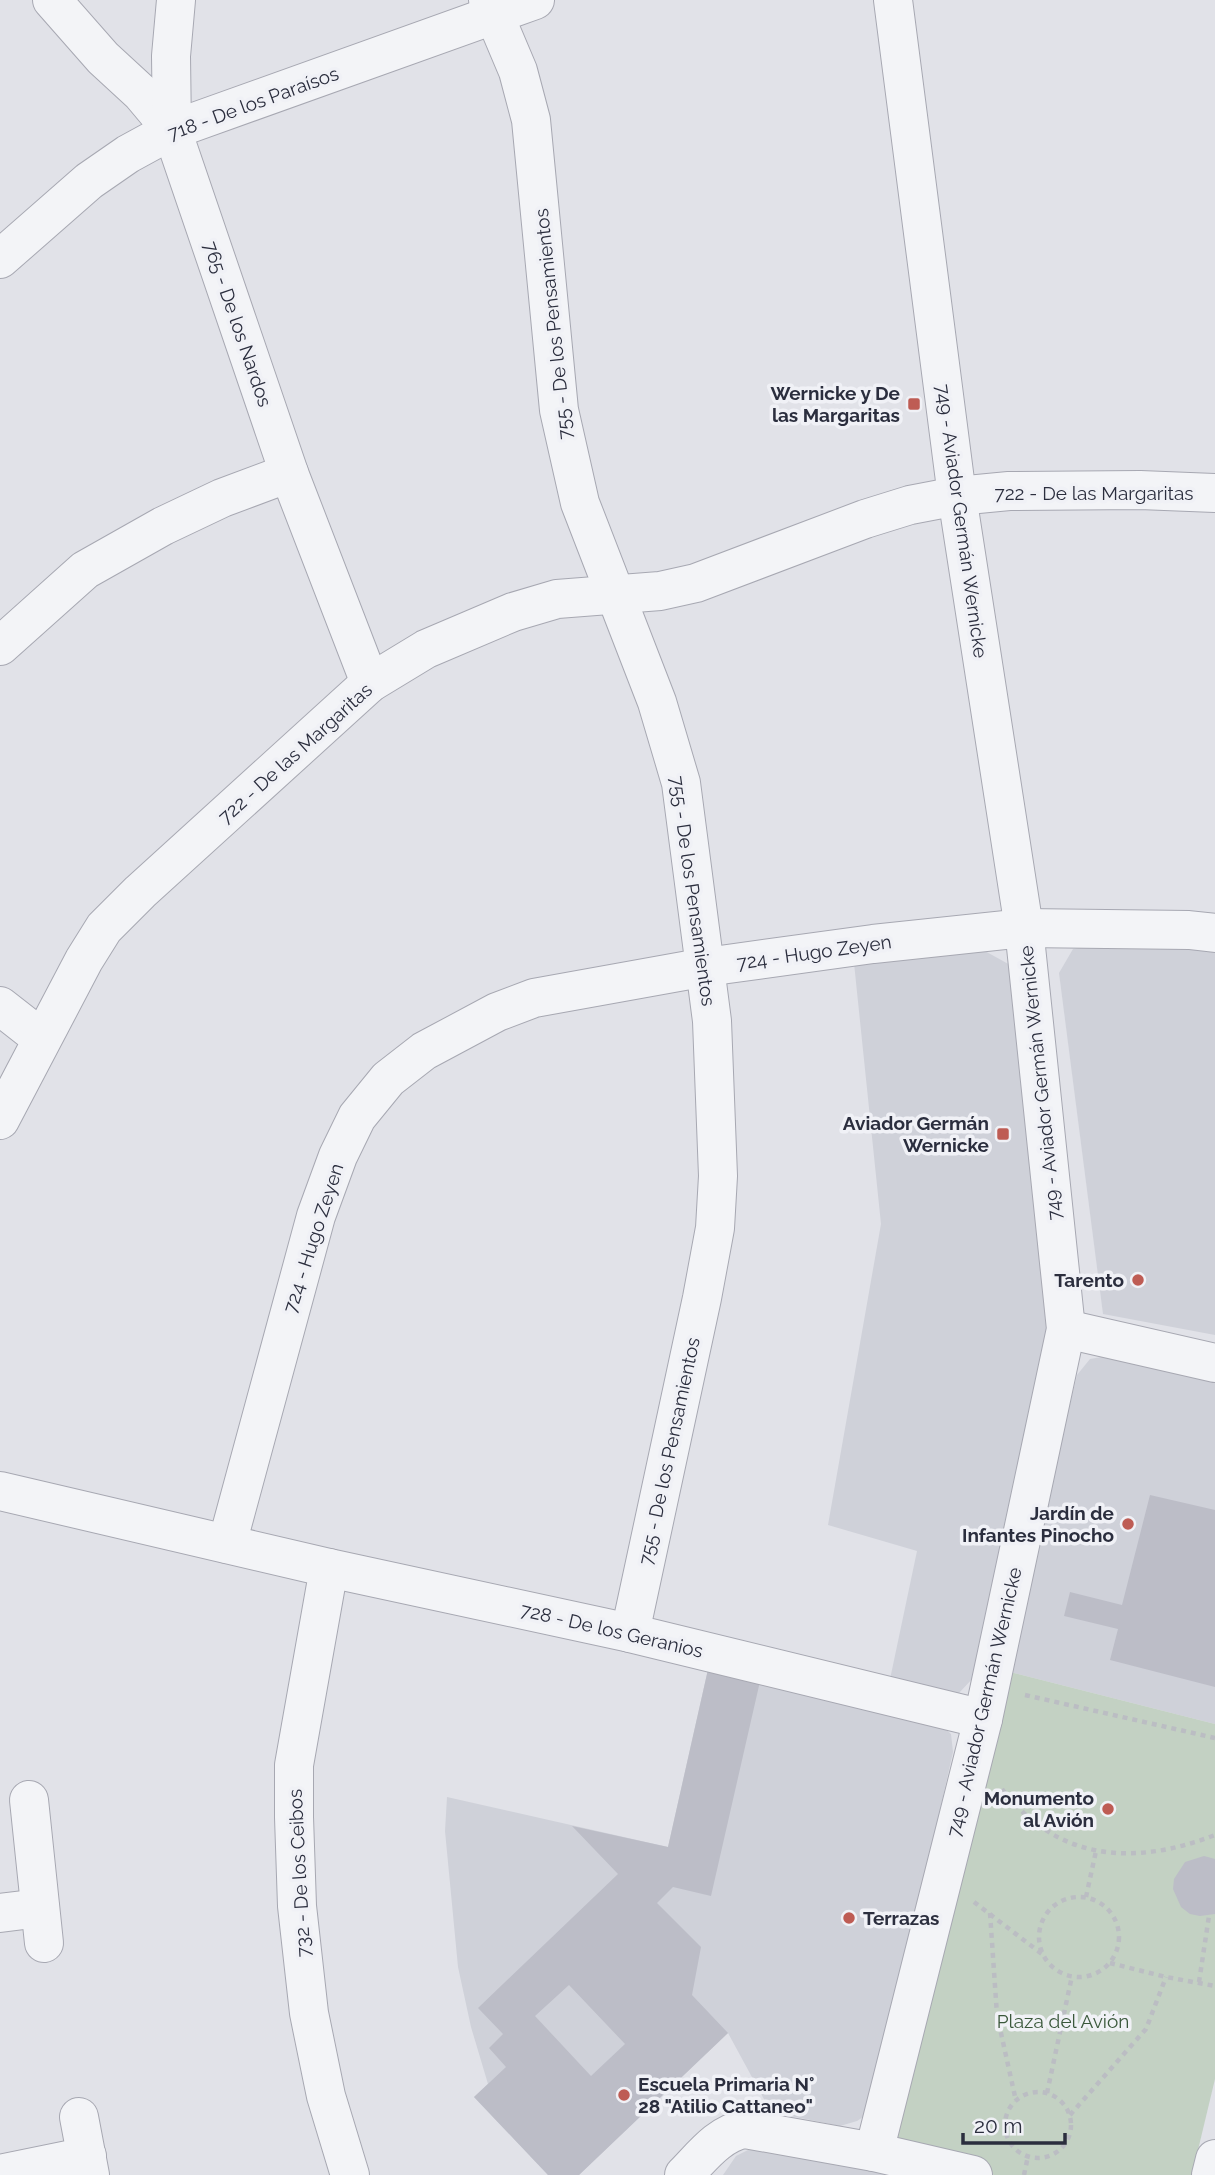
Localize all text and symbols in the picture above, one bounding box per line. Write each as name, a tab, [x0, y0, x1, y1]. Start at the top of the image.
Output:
street label: 718 - De los Paraísos	[165, 62, 341, 144]
street label: 755 - De los Pensamientos	[530, 207, 576, 441]
street label: 765 - De los Nardos	[199, 238, 277, 410]
place label: Wernicke y De las Margaritas	[771, 382, 900, 426]
street label: 749 - Aviador Germán Wernicke	[932, 383, 992, 659]
marker: Wernicke y De las Margaritas	[906, 396, 922, 412]
street label: 722 - De las Margaritas	[995, 482, 1193, 504]
street label: 722 - De las Margaritas	[214, 678, 376, 828]
street label: 755 - De los Pensamientos	[666, 775, 720, 1007]
street label: 724 - Hugo Zeyen	[735, 930, 893, 974]
street label: 749 - Aviador Germán Wernicke	[1015, 945, 1065, 1221]
place label: Aviador Germán Wernicke	[843, 1112, 989, 1156]
marker: Aviador Germán Wernicke	[995, 1126, 1011, 1142]
street label: 724 - Hugo Zeyen	[278, 1160, 348, 1316]
place label: Tarento	[1054, 1269, 1124, 1291]
marker: Tarento	[1130, 1272, 1146, 1288]
street label: 755 - De los Pensamientos	[634, 1335, 704, 1567]
place label: Jardín de Infantes Pinocho	[962, 1502, 1114, 1546]
marker: Jardín de Infantes Pinocho	[1120, 1516, 1136, 1532]
street label: 749 - Aviador Germán Wernicke	[942, 1565, 1026, 1839]
street label: 728 - De los Geranios	[519, 1598, 705, 1662]
place label: Monumento al Avión	[984, 1787, 1094, 1831]
street label: 732 - De los Ceibos	[284, 1788, 314, 1958]
marker: Monumento al Avión	[1100, 1801, 1116, 1817]
place label: Terrazas	[863, 1907, 939, 1929]
marker: Terrazas	[841, 1910, 857, 1926]
park label: Plaza del Avión	[997, 2010, 1129, 2032]
place label: Escuela Primaria N° 28 "Atilio Cattaneo"	[638, 2073, 814, 2117]
marker: Escuela Primaria N° 28 "Atilio Cattaneo"	[616, 2087, 632, 2103]
scale bar	[963, 2102, 1064, 2146]
text: 20 m	[974, 2113, 1022, 2138]

